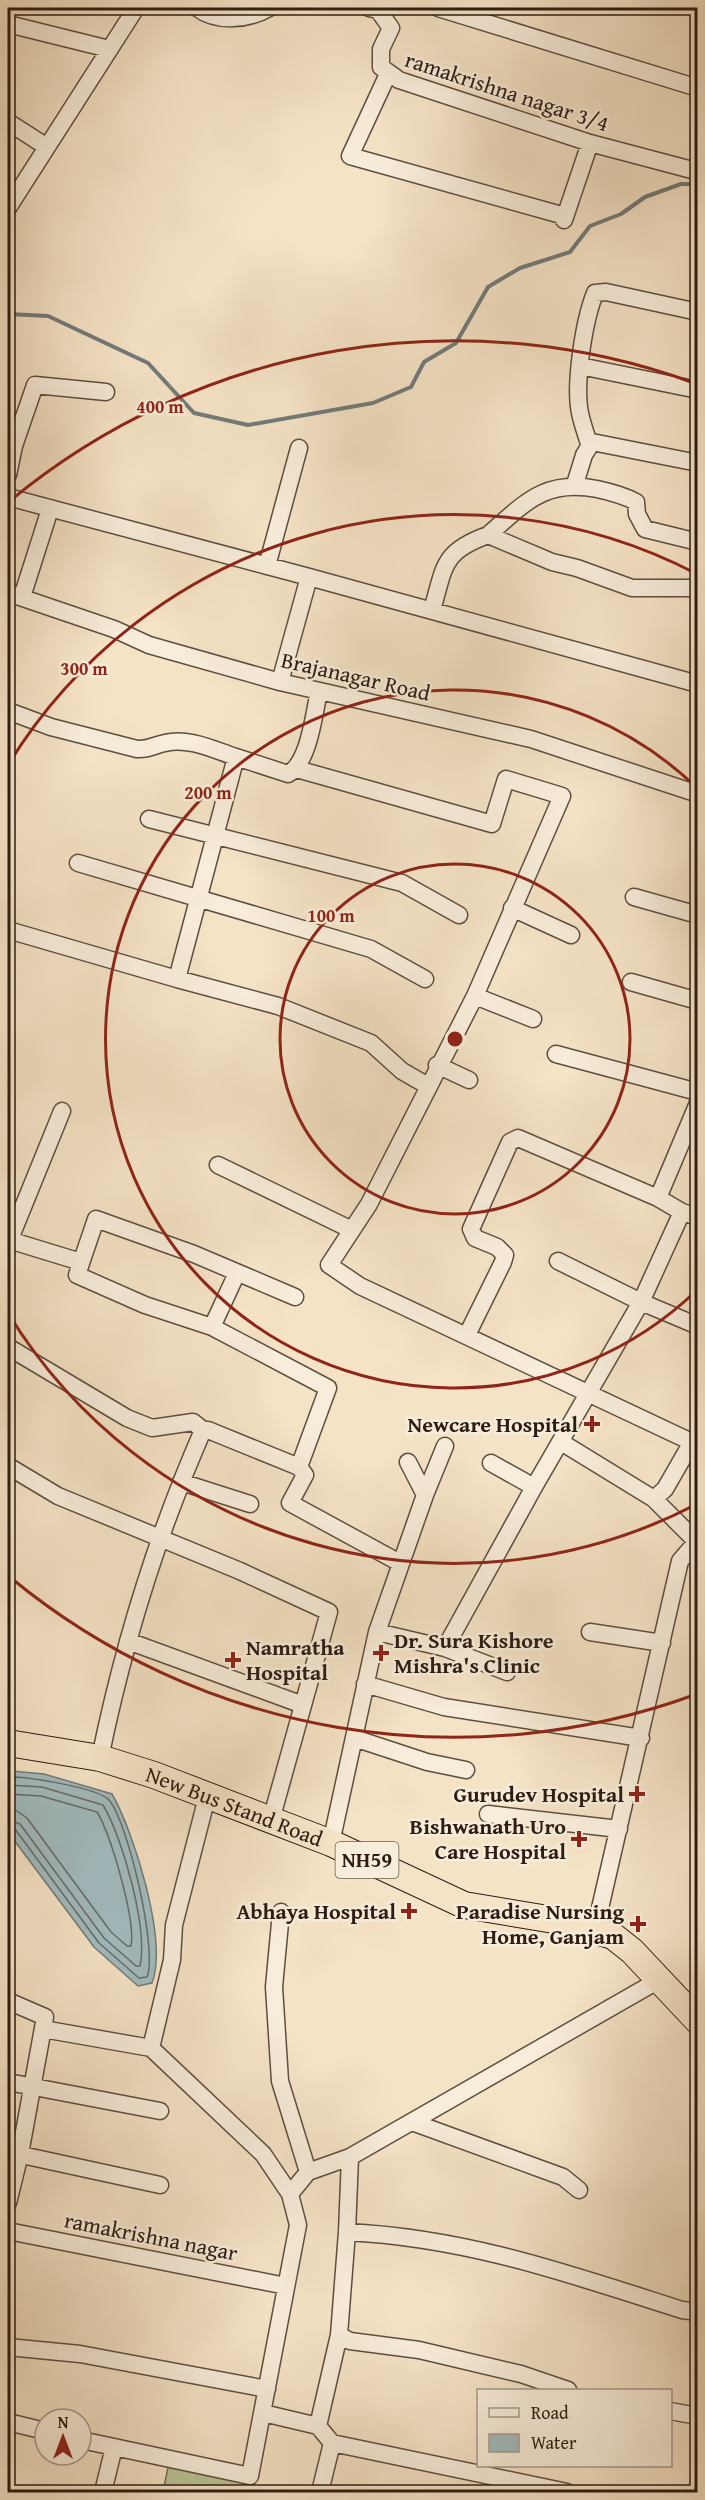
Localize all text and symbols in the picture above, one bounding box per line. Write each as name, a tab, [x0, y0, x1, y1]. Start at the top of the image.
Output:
street label: ramakrishna nagar 3/4	[401, 43, 613, 139]
text: 400 m	[136, 393, 184, 420]
street label: Brajanagar Road	[278, 643, 434, 709]
text: 300 m	[60, 655, 108, 682]
text: 200 m	[184, 779, 232, 806]
text: 100 m	[307, 902, 355, 929]
centre of rings	[445, 1029, 465, 1049]
place label: Newcare Hospital	[408, 1408, 578, 1440]
marker: Newcare Hospital	[583, 1415, 601, 1433]
place label: Dr. Sura Kishore Mishra's Clinic	[394, 1624, 554, 1681]
place label: Namratha Hospital	[246, 1631, 345, 1688]
marker: Dr. Sura Kishore Mishra's Clinic	[372, 1644, 390, 1662]
marker: Namratha Hospital	[224, 1651, 242, 1669]
street label: New Bus Stand Road	[142, 1758, 328, 1854]
place label: Gurudev Hospital	[454, 1778, 624, 1810]
marker: Gurudev Hospital	[628, 1785, 646, 1803]
place label: Bishwanath Uro Care Hospital	[410, 1810, 566, 1867]
marker: Bishwanath Uro Care Hospital	[570, 1830, 588, 1848]
road number: NH59	[336, 1842, 398, 1878]
place label: Abhaya Hospital	[236, 1895, 396, 1927]
place label: Paradise Nursing Home, Ganjam	[456, 1895, 624, 1952]
marker: Abhaya Hospital	[400, 1902, 418, 1920]
marker: Paradise Nursing Home, Ganjam	[629, 1915, 647, 1933]
street label: ramakrishna nagar	[62, 2204, 240, 2268]
legend	[477, 2389, 672, 2467]
text: Road	[531, 2399, 569, 2426]
north arrow	[33, 2407, 93, 2467]
text: N	[58, 2410, 69, 2434]
text: Water	[531, 2429, 577, 2456]

